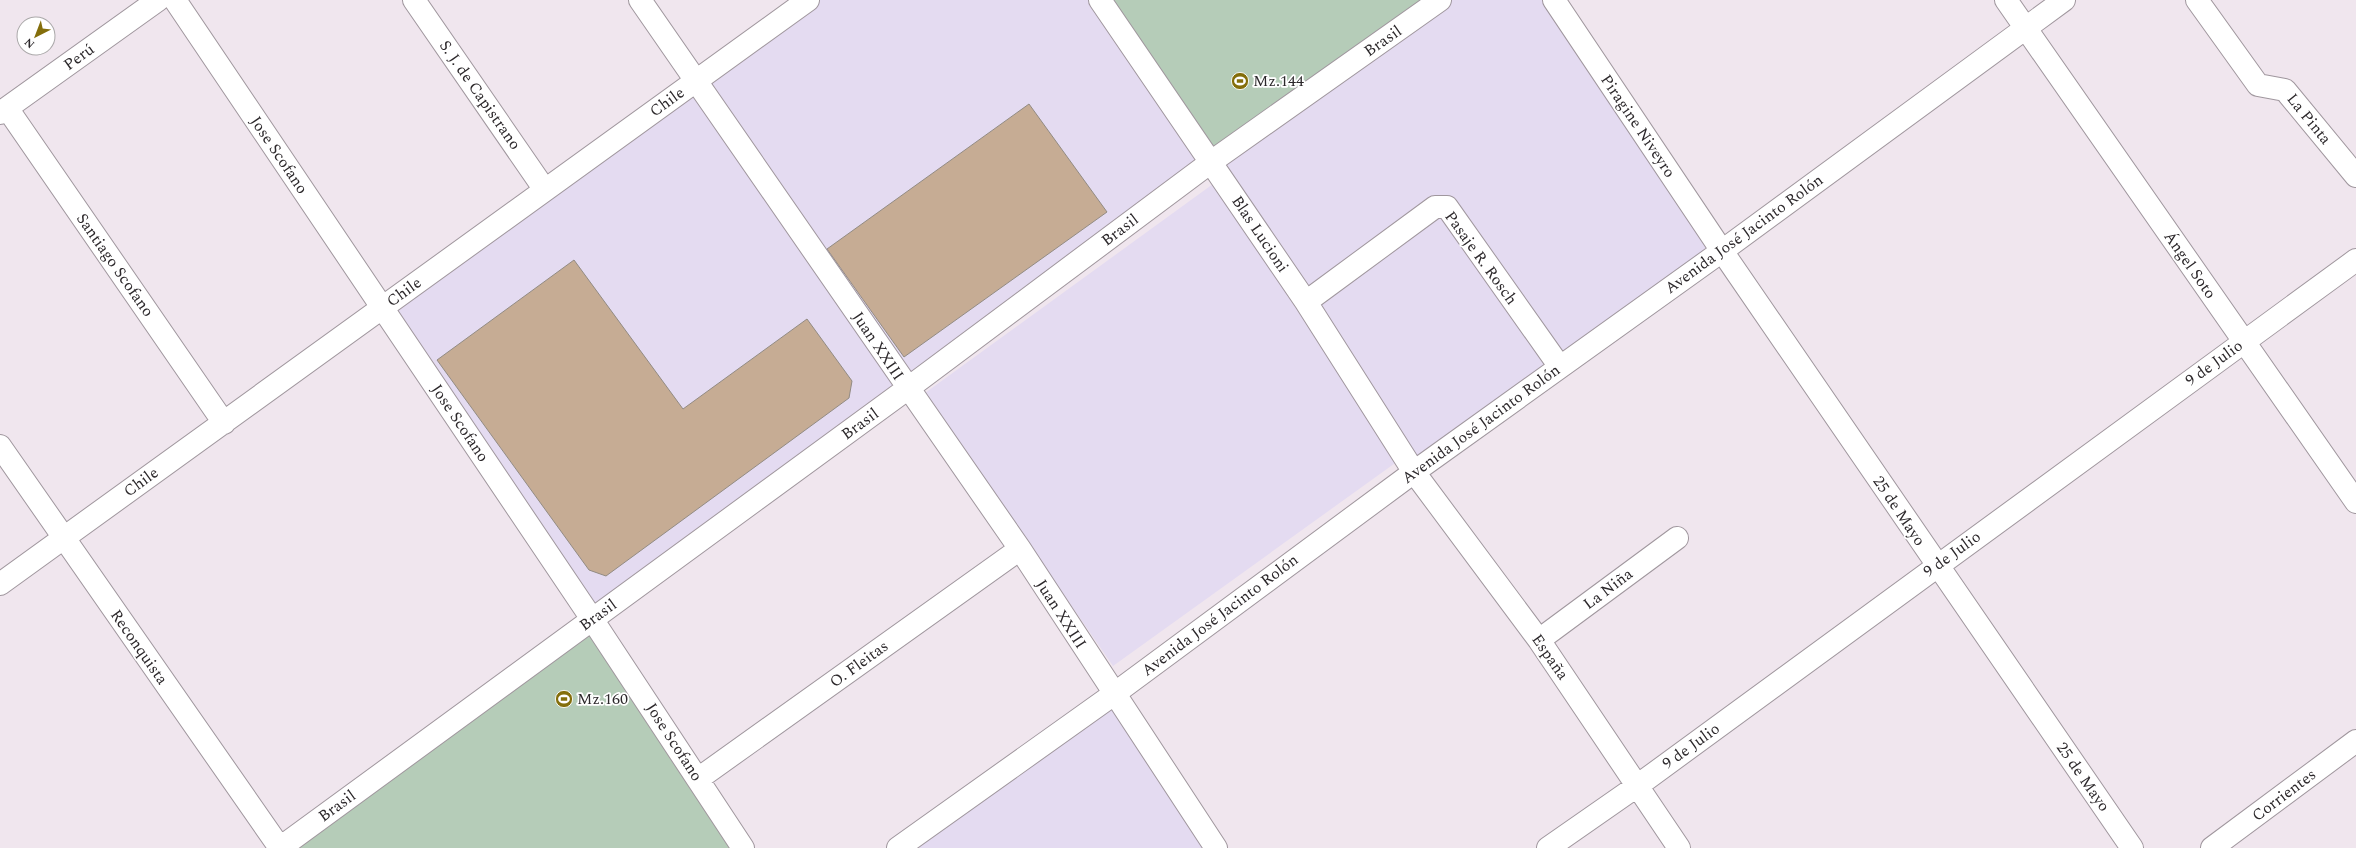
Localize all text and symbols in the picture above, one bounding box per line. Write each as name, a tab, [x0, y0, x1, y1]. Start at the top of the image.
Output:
north arrow	[16, 16, 56, 56]
street label: Brasil	[1359, 19, 1407, 63]
text: N	[21, 34, 39, 52]
street label: S. J. de Capistrano	[433, 35, 527, 155]
street label: Perú	[59, 38, 99, 76]
place label: Mz.144	[1253, 69, 1304, 93]
street label: Piragine Niveyro	[1594, 69, 1682, 183]
sports icon: Mz.144	[1230, 71, 1250, 91]
street label: Chile	[644, 81, 690, 123]
street label: La Pinta	[2281, 88, 2337, 150]
street label: Jose Scofano	[244, 111, 314, 199]
street label: Avenida José Jacinto Rolón	[1660, 168, 1828, 300]
street label: Blas Lucioni	[1225, 191, 1295, 277]
street label: Pasaje R. Rosch	[1439, 206, 1523, 310]
street label: Santiago Scofano	[70, 208, 160, 322]
street label: Brasil	[1096, 208, 1144, 252]
street label: Ángel Soto	[2158, 226, 2222, 304]
street label: Chile	[381, 271, 427, 313]
street label: Juan XXIII	[846, 307, 910, 385]
street label: 9 de Julio	[2180, 334, 2248, 392]
street label: Avenida José Jacinto Rolón	[1397, 358, 1565, 490]
street label: Jose Scofano	[425, 379, 495, 467]
street label: Brasil	[836, 402, 884, 446]
street label: Chile	[118, 461, 164, 503]
street label: 25 de Mayo	[1867, 471, 1931, 551]
street label: 9 de Julio	[1918, 525, 1986, 583]
street label: Avenida José Jacinto Rolón	[1137, 548, 1303, 682]
street label: La Niña	[1578, 562, 1638, 616]
street label: Juan XXIII	[1030, 575, 1092, 653]
street label: Brasil	[574, 593, 622, 637]
street label: Reconquista	[104, 604, 174, 690]
street label: España	[1525, 629, 1575, 685]
street label: O. Fleitas	[825, 634, 893, 694]
place label: Mz.160	[577, 687, 628, 711]
sports icon: Mz.160	[554, 689, 574, 709]
street label: Jose Scofano	[640, 698, 708, 786]
street label: 9 de Julio	[1657, 717, 1725, 775]
street label: 25 de Mayo	[2050, 737, 2116, 817]
street label: Corrientes	[2247, 763, 2321, 827]
street label: Brasil	[313, 784, 361, 828]

